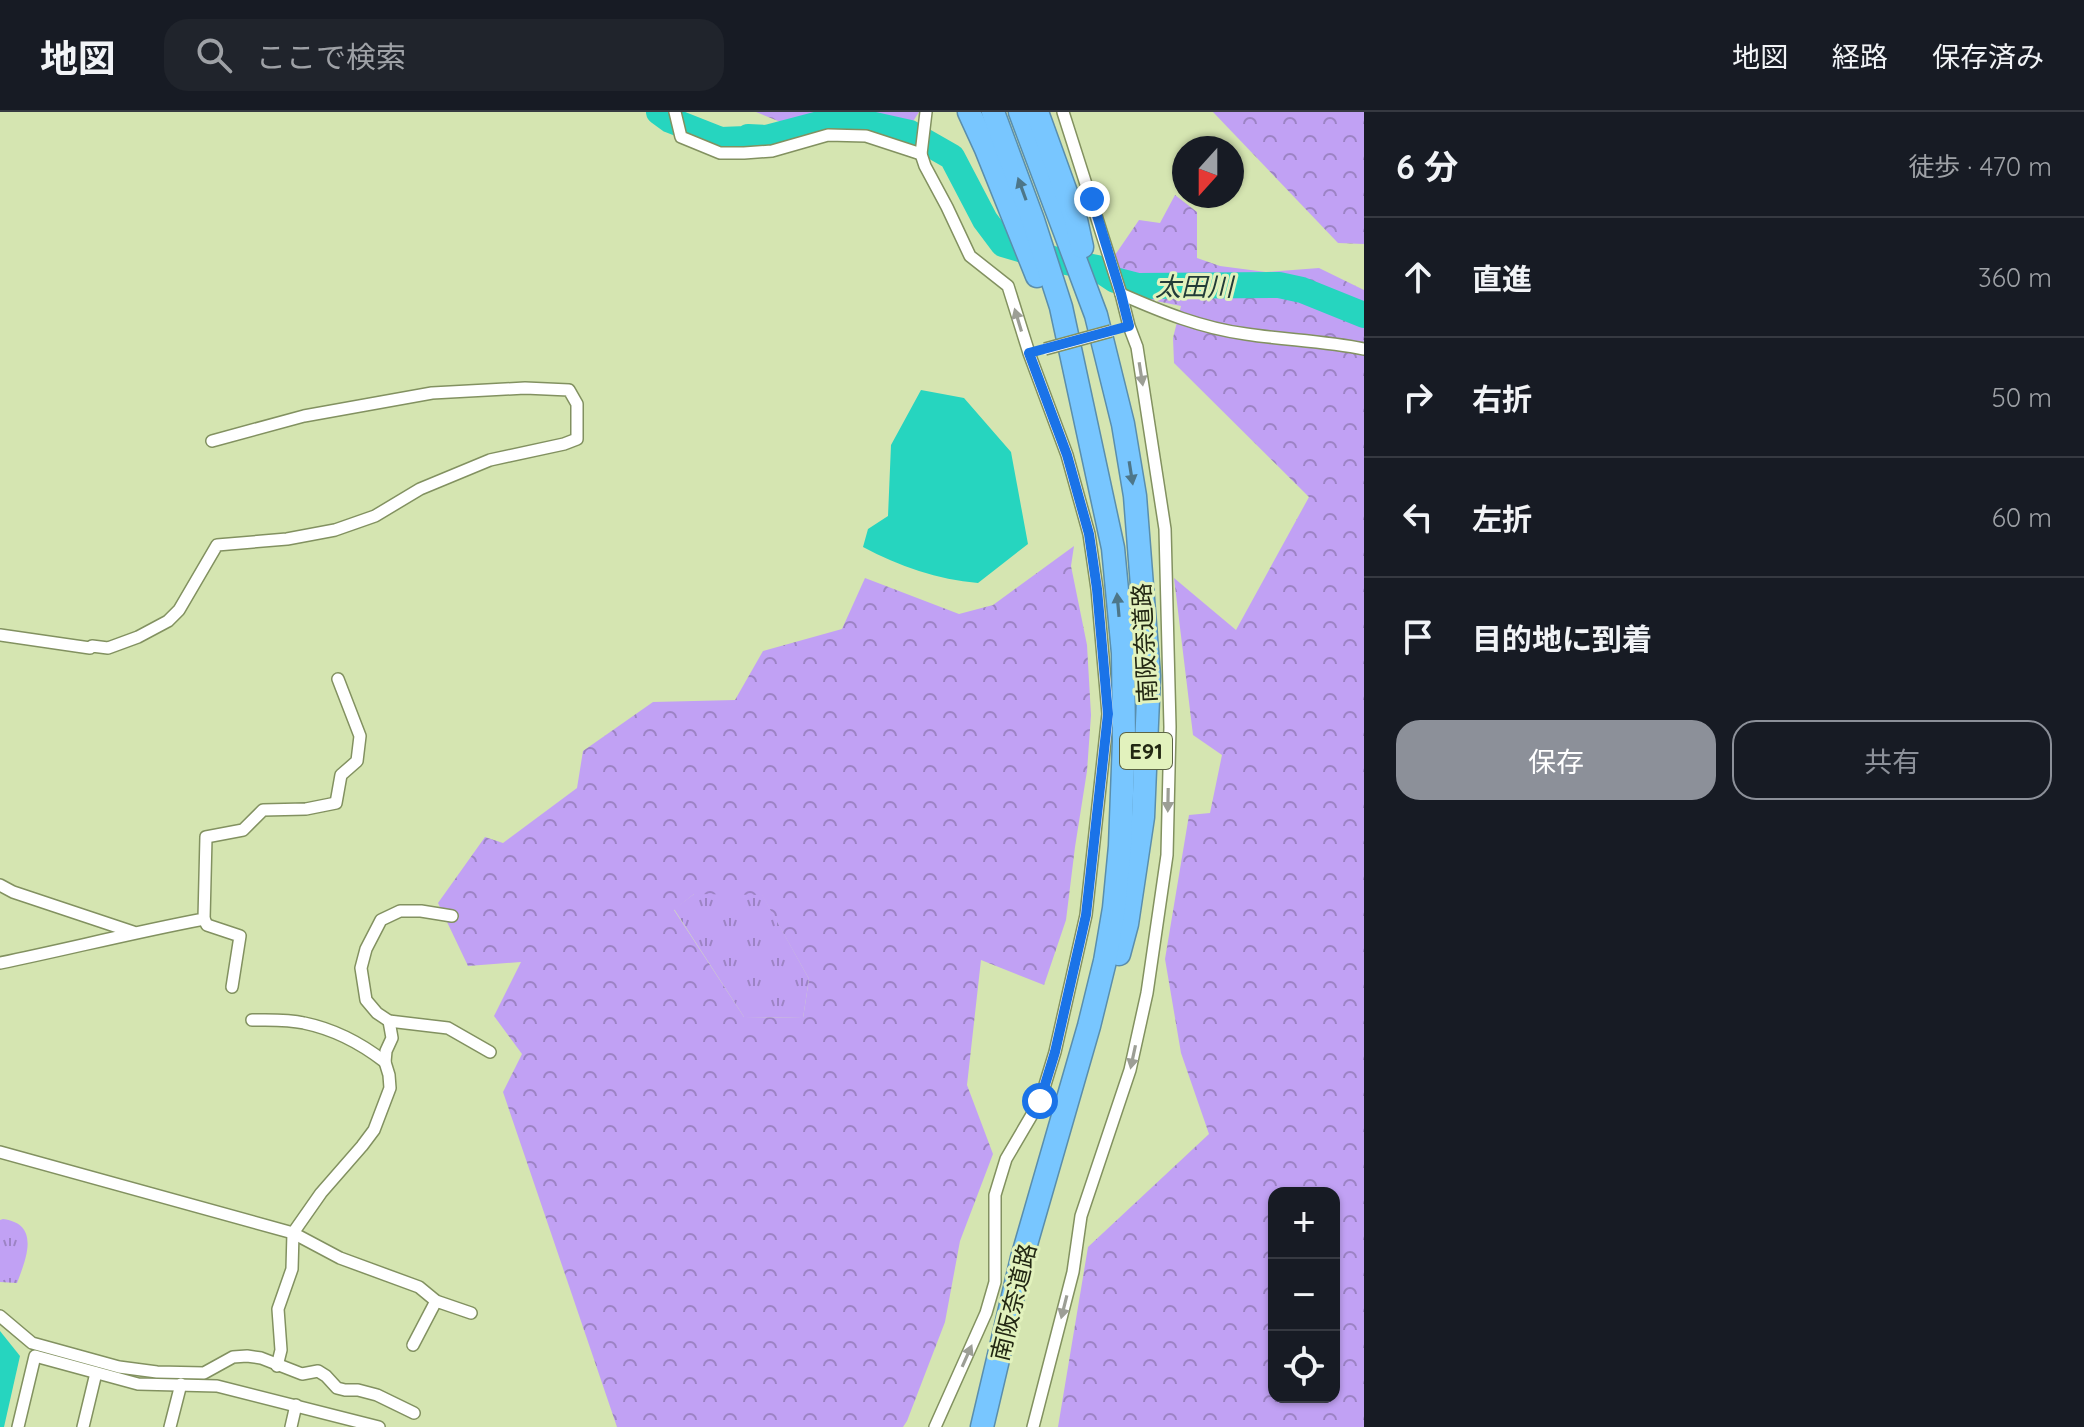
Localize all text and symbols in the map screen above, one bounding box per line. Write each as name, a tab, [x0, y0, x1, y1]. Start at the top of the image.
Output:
search box	[164, 19, 724, 91]
icon: search	[192, 33, 236, 77]
text: 地図	[40, 34, 116, 82]
text: ここで検索	[256, 38, 406, 76]
text: 地図	[1732, 39, 1788, 74]
text: 経路	[1832, 39, 1888, 74]
text: 保存済み	[1932, 39, 2044, 74]
north arrow	[1172, 136, 1244, 208]
text: 6 分	[1396, 145, 1458, 188]
text: 徒歩 · 470 m	[1908, 150, 2052, 183]
one-way arrow	[1015, 177, 1028, 201]
route end	[1074, 181, 1110, 217]
icon: ahead	[1396, 255, 1440, 299]
text: 直進	[1472, 260, 1532, 298]
text: 360 m	[1978, 261, 2052, 294]
water label: 太田川	[1155, 270, 1236, 303]
one-way arrow	[1012, 307, 1024, 331]
one-way arrow	[1135, 362, 1148, 387]
icon: right	[1396, 375, 1440, 419]
text: 右折	[1472, 380, 1532, 418]
text: 50 m	[1992, 381, 2052, 414]
one-way arrow	[1126, 461, 1138, 486]
icon: left	[1396, 495, 1440, 539]
text: 左折	[1472, 500, 1532, 538]
text: 60 m	[1992, 501, 2052, 534]
street label: 南阪奈道路	[1126, 582, 1162, 704]
one-way arrow	[1112, 592, 1125, 617]
icon: arrive	[1396, 615, 1440, 659]
text: 目的地に到着	[1472, 620, 1652, 658]
button: 保存	[1396, 720, 1716, 800]
button: 共有	[1732, 720, 2052, 800]
road number: E91	[1120, 733, 1172, 769]
one-way arrow	[1162, 788, 1175, 813]
one-way arrow	[1126, 1045, 1139, 1070]
route start	[1022, 1083, 1058, 1119]
map controls	[1268, 1187, 1340, 1403]
button: +	[1268, 1187, 1340, 1259]
street label: 南阪奈道路	[984, 1240, 1042, 1364]
button: −	[1268, 1259, 1340, 1331]
one-way arrow	[1057, 1295, 1070, 1320]
button: locate	[1268, 1331, 1340, 1403]
one-way arrow	[960, 1344, 974, 1368]

